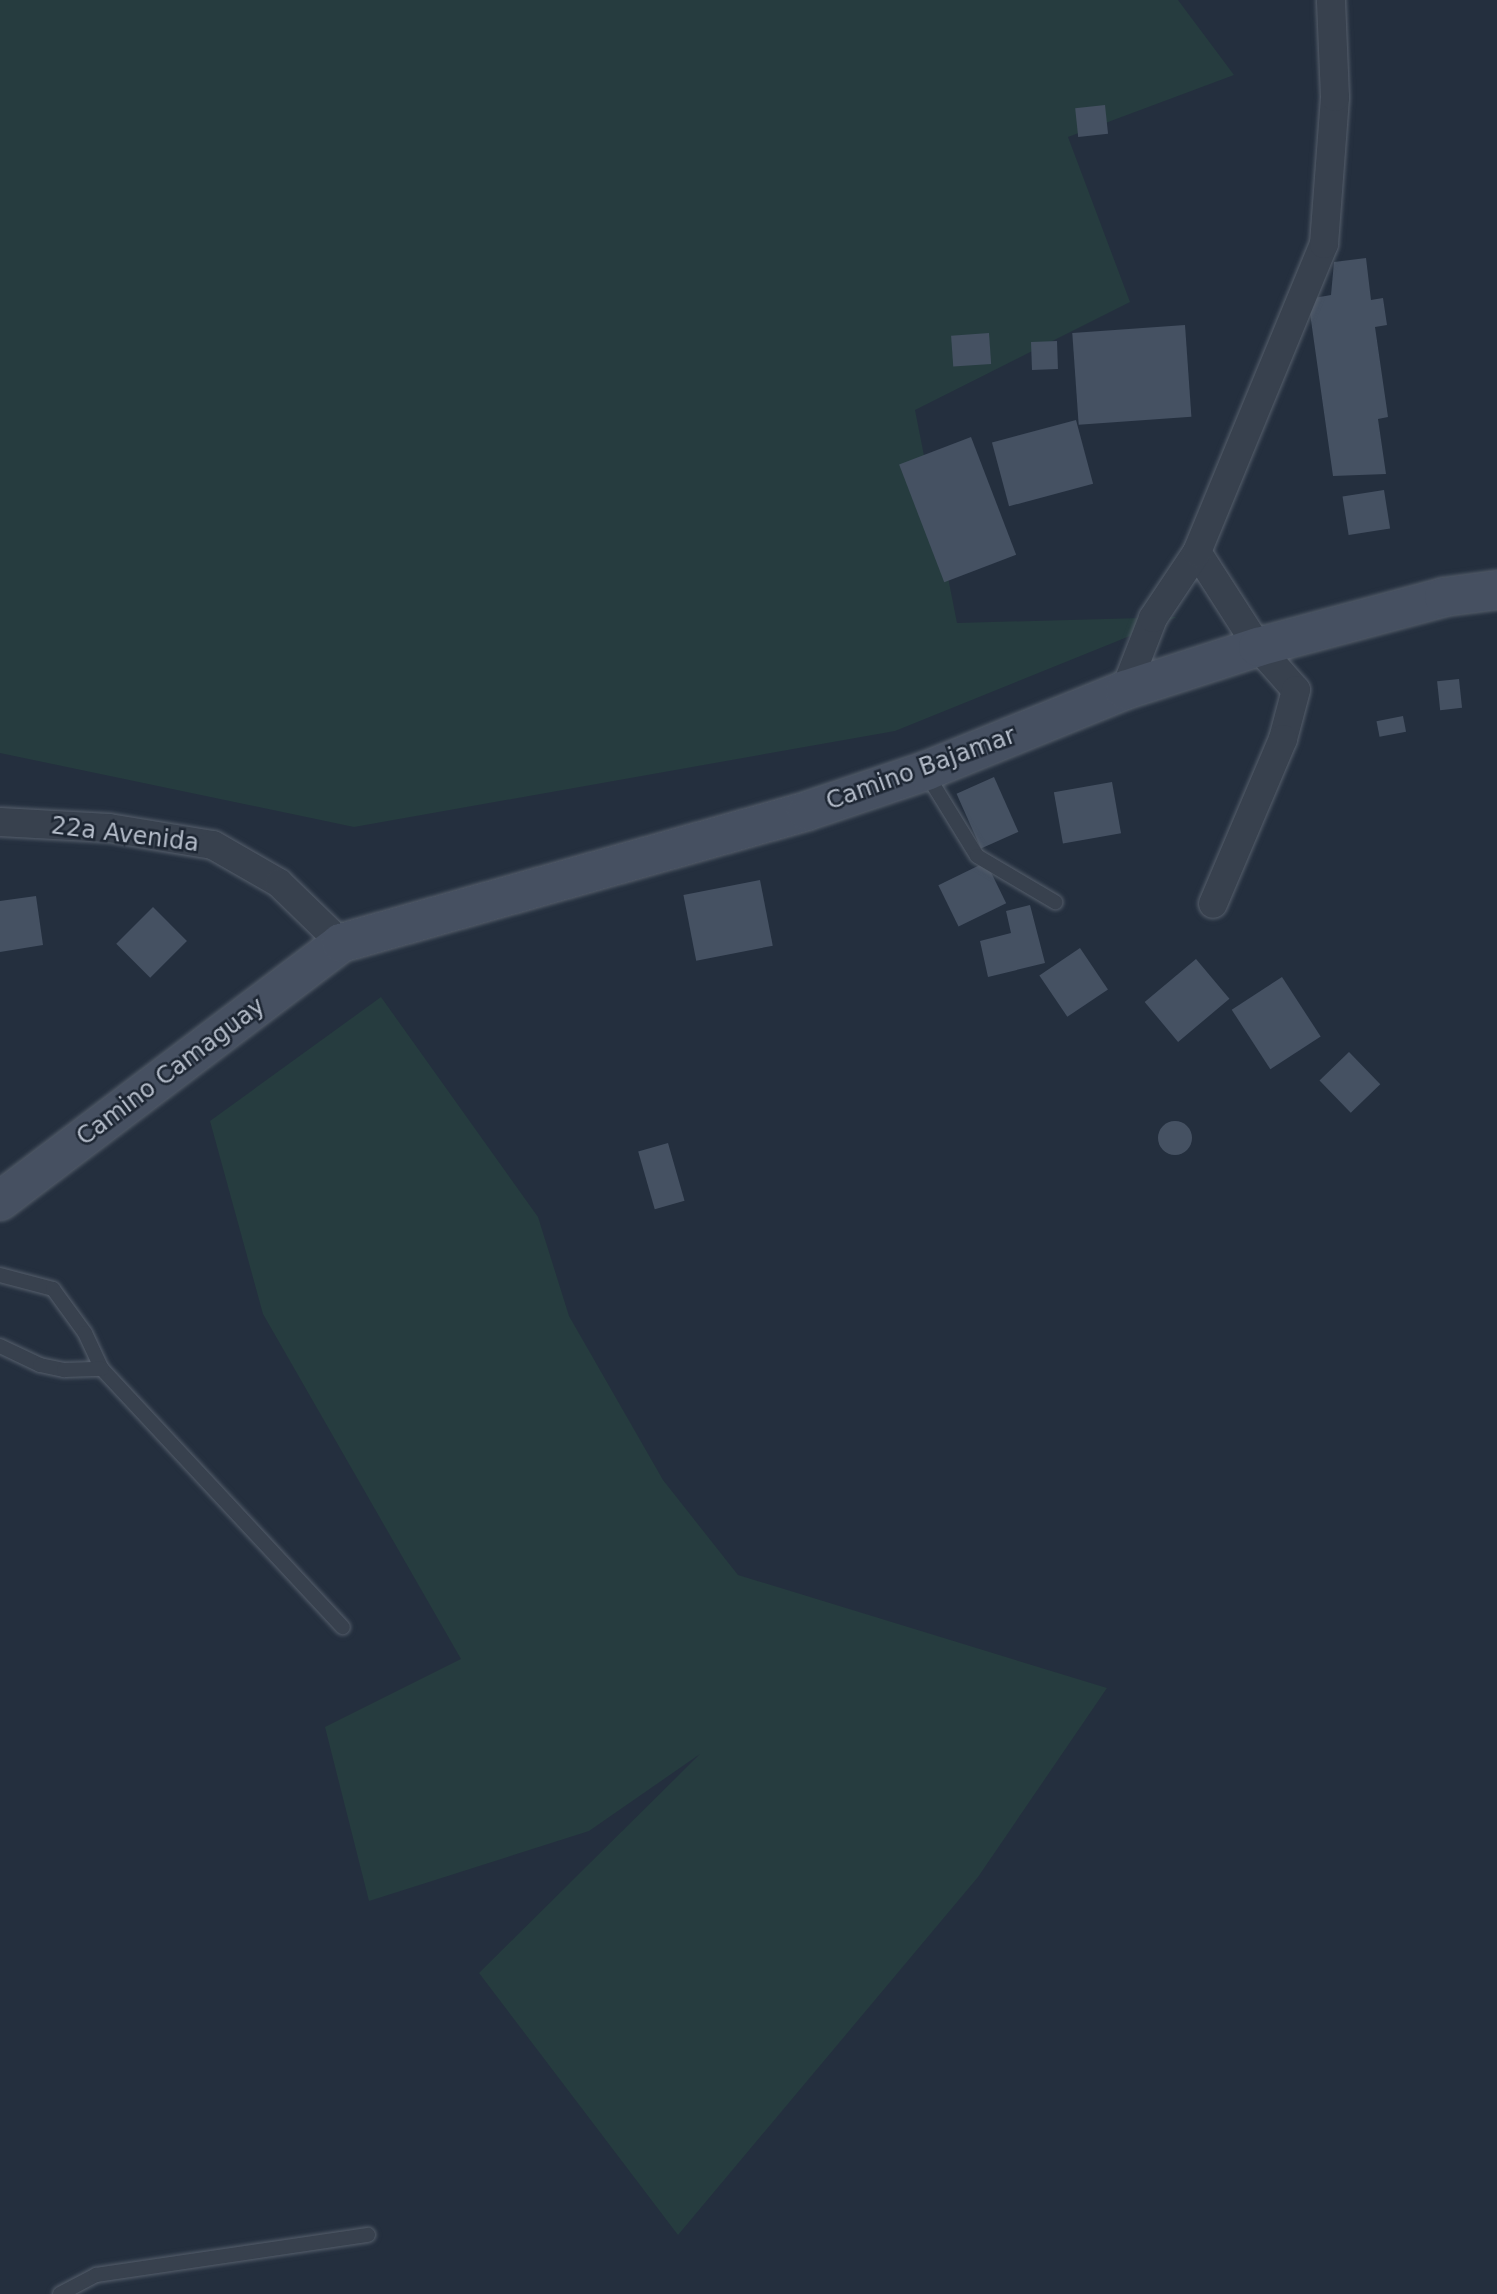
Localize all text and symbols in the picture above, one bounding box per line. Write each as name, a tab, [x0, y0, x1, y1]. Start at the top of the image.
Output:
street label: Camino Bajamar	[822, 721, 1020, 817]
street label: 22a Avenida	[49, 812, 201, 858]
street label: Camino Camaguay	[71, 992, 271, 1152]

